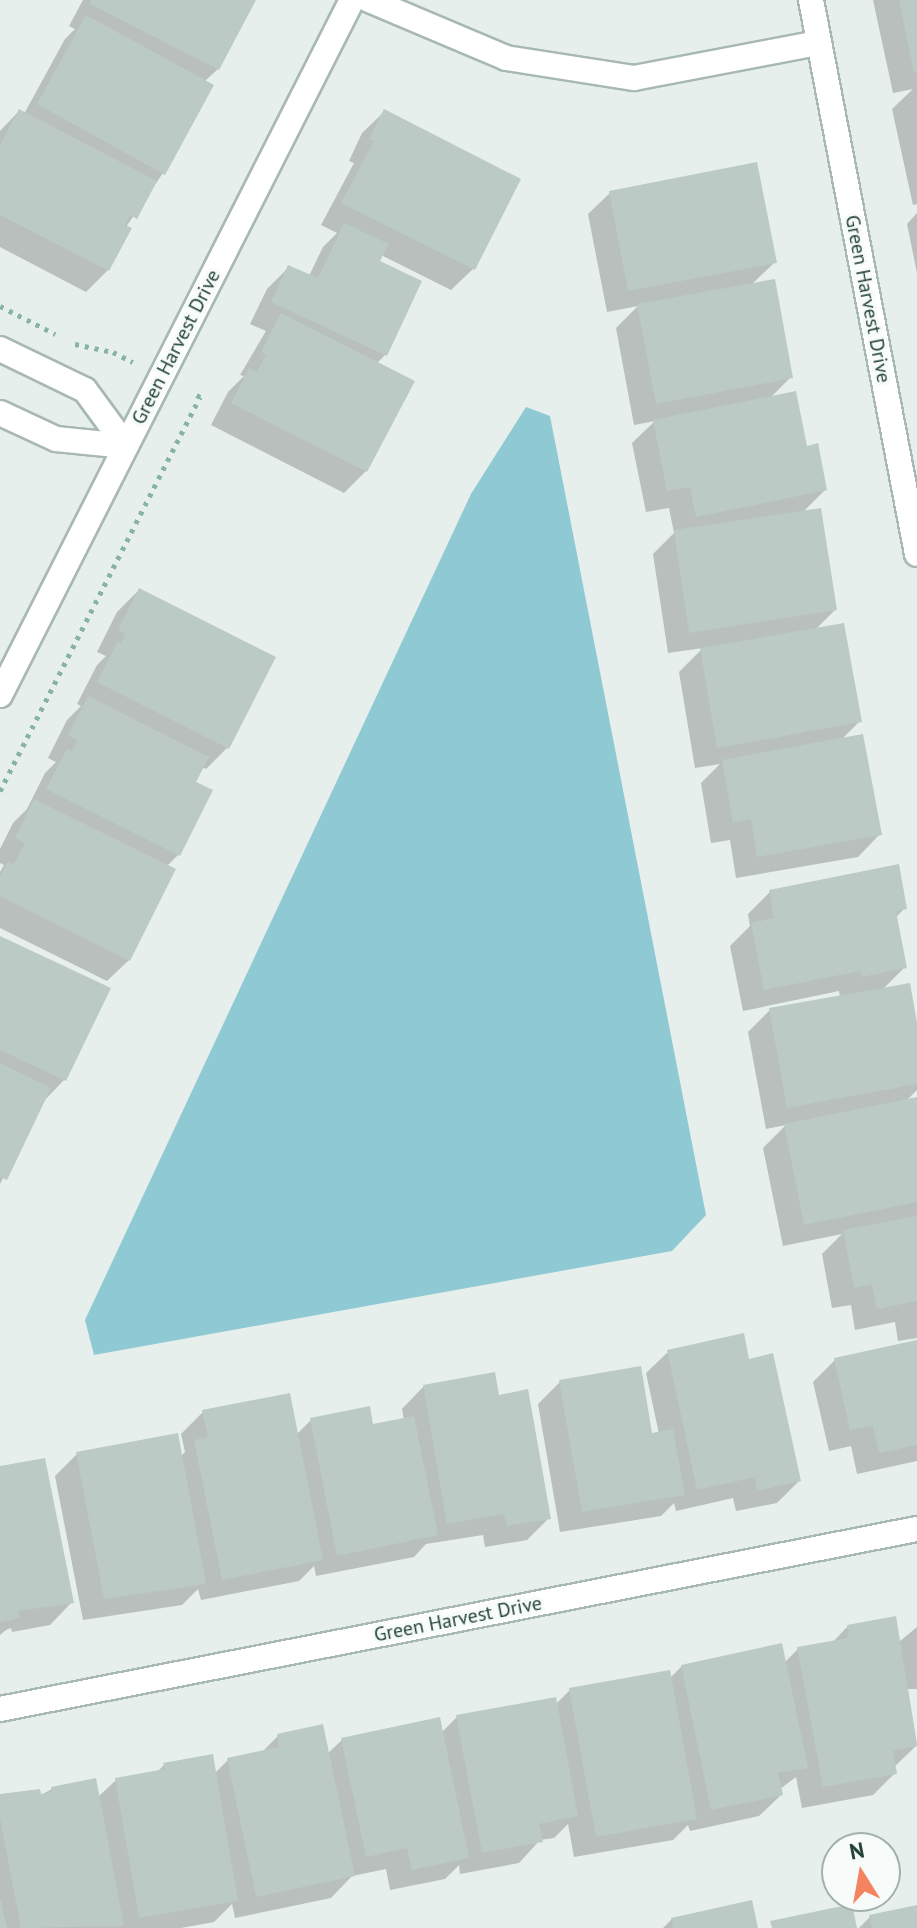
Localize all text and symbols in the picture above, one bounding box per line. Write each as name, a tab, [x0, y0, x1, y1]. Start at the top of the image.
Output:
street label: Green Harvest Drive	[840, 213, 896, 385]
street label: Green Harvest Drive	[127, 266, 225, 428]
street label: Green Harvest Drive	[372, 1591, 544, 1647]
north arrow	[821, 1832, 901, 1912]
text: N	[847, 1835, 867, 1866]

